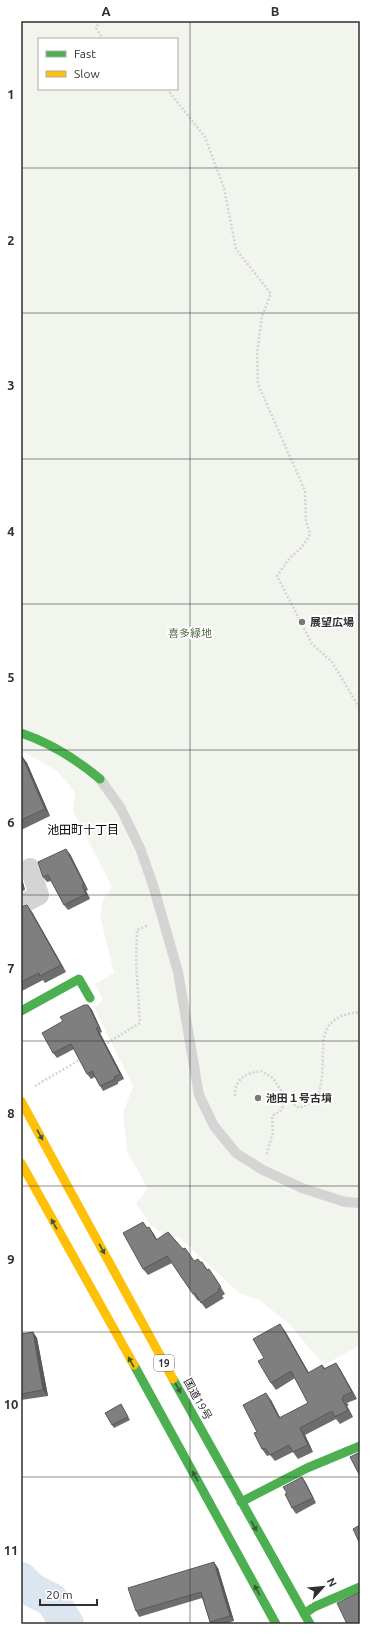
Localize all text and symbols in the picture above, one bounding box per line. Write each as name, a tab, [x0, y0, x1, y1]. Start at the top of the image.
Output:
text: A	[101, 4, 111, 18]
text: B	[271, 4, 280, 18]
legend	[38, 38, 178, 90]
text: Fast	[74, 47, 96, 60]
text: Slow	[74, 67, 100, 80]
text: 1	[7, 87, 15, 101]
text: 2	[7, 233, 15, 247]
text: 3	[7, 378, 15, 392]
text: 4	[7, 524, 15, 538]
place label: 展望広場	[310, 616, 354, 628]
marker: 展望広場	[297, 617, 307, 627]
park label: 喜多緑地	[168, 627, 212, 639]
text: 5	[7, 670, 15, 684]
text: 6	[7, 815, 15, 829]
district label: 池田町十丁目	[47, 823, 119, 836]
text: 7	[7, 961, 15, 975]
place label: 池田１号古墳	[266, 1092, 332, 1104]
marker: 池田１号古墳	[253, 1093, 263, 1103]
text: 8	[7, 1106, 15, 1120]
one-way arrow	[36, 1129, 43, 1141]
one-way arrow	[51, 1218, 58, 1230]
one-way arrow	[98, 1243, 105, 1255]
text: 9	[7, 1252, 15, 1266]
road number: 19	[154, 1355, 174, 1371]
one-way arrow	[128, 1356, 135, 1368]
street label: 国道19号	[182, 1376, 214, 1422]
one-way arrow	[174, 1382, 181, 1393]
text: 10	[4, 1397, 18, 1411]
one-way arrow	[192, 1470, 198, 1482]
one-way arrow	[251, 1520, 258, 1532]
text: 11	[4, 1543, 18, 1557]
north arrow	[303, 1567, 343, 1607]
text: N	[325, 1576, 339, 1589]
scale bar	[40, 1581, 97, 1607]
one-way arrow	[254, 1584, 261, 1596]
text: 20 m	[46, 1588, 73, 1601]

